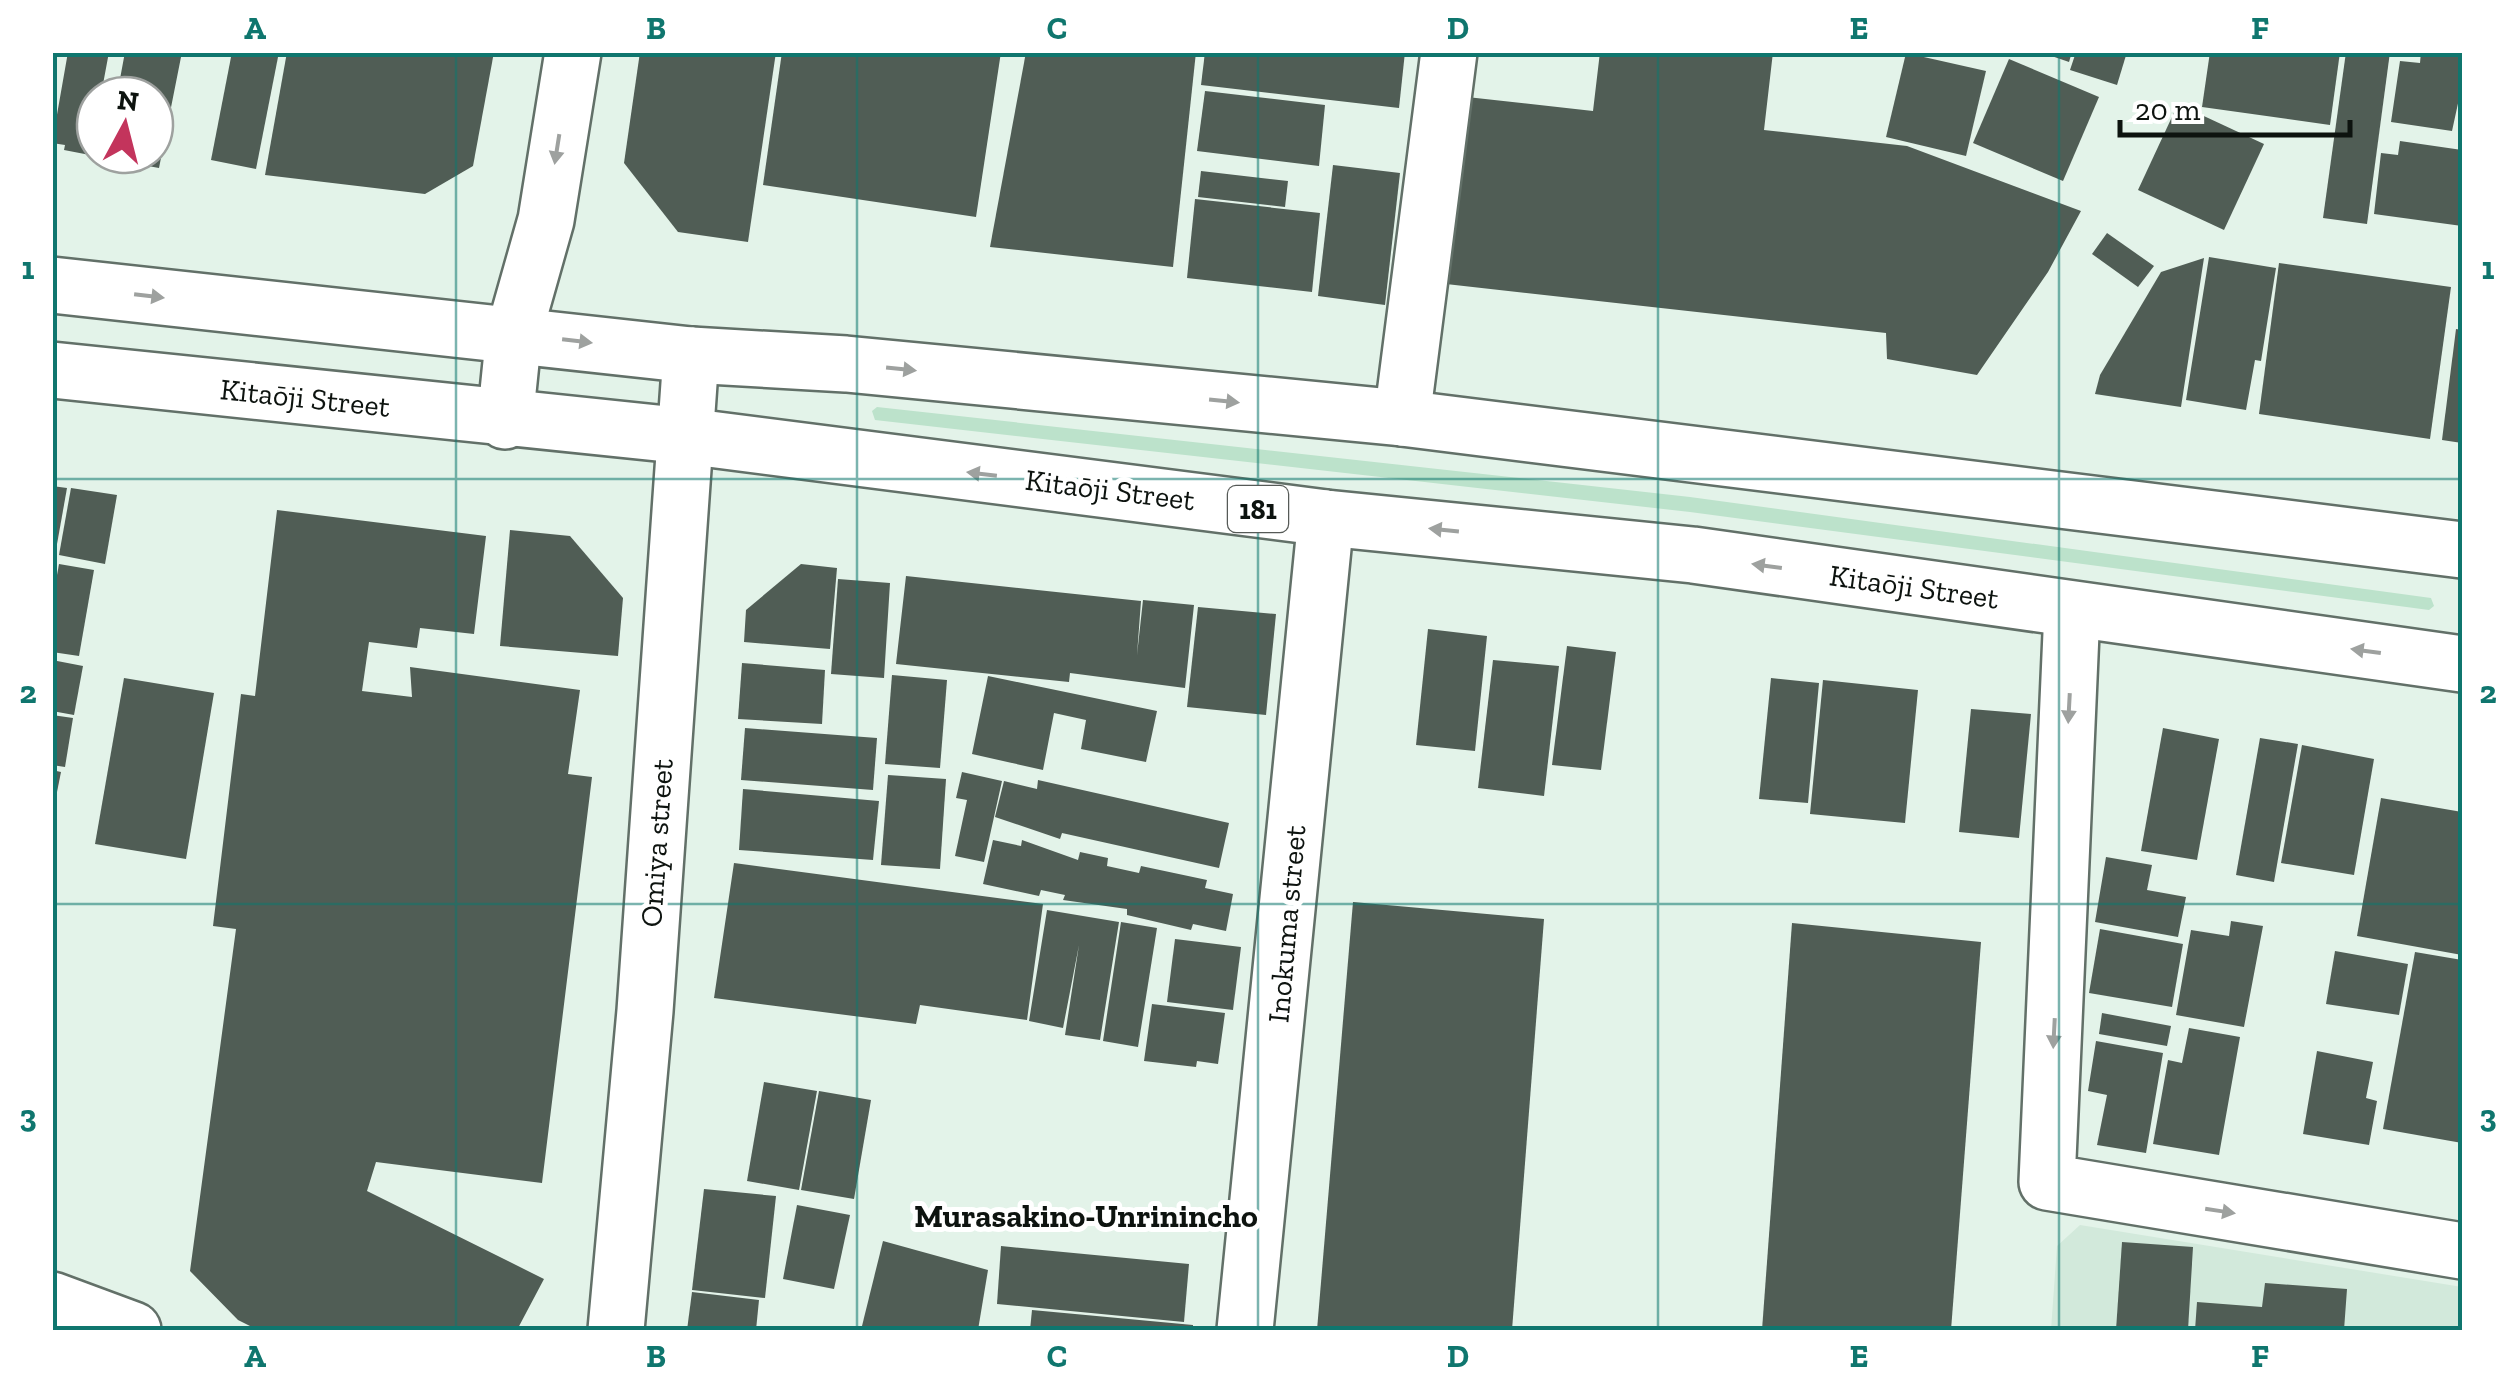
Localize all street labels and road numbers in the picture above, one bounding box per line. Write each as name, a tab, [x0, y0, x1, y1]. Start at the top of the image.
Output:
street label: Kitaōji Street	[218, 371, 392, 425]
street label: Kitaōji Street	[1023, 462, 1197, 518]
road number: 181	[1228, 486, 1288, 532]
street label: Kitaōji Street	[1827, 557, 2001, 617]
street label: Omiya street	[633, 758, 681, 928]
street label: Inokuma street	[1260, 824, 1314, 1024]

